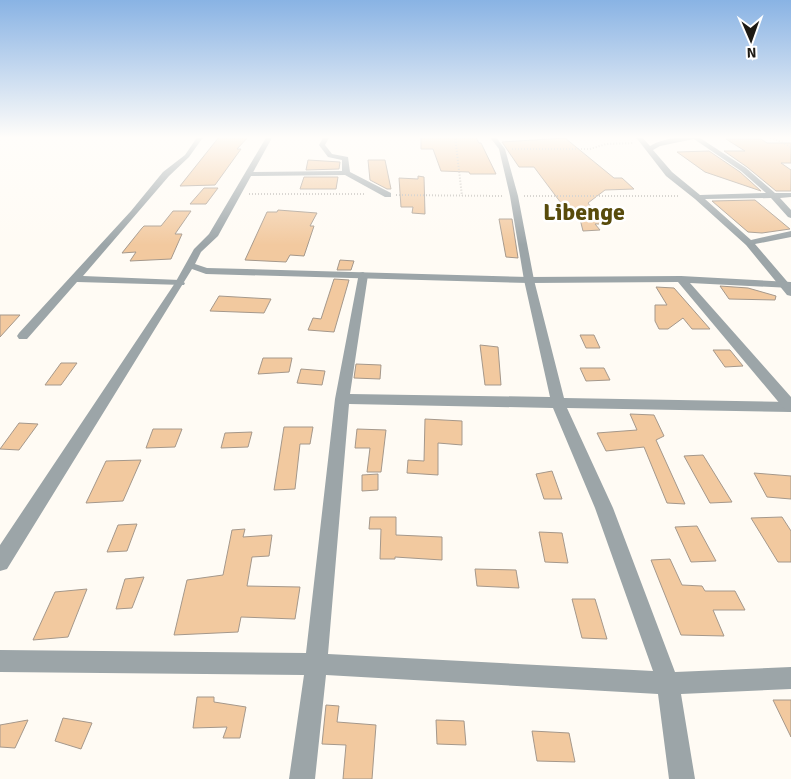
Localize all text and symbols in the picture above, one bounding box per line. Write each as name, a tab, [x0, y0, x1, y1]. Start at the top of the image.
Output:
north arrow	[726, 15, 776, 65]
text: N	[746, 44, 757, 61]
district label: Libenge	[543, 197, 625, 227]

